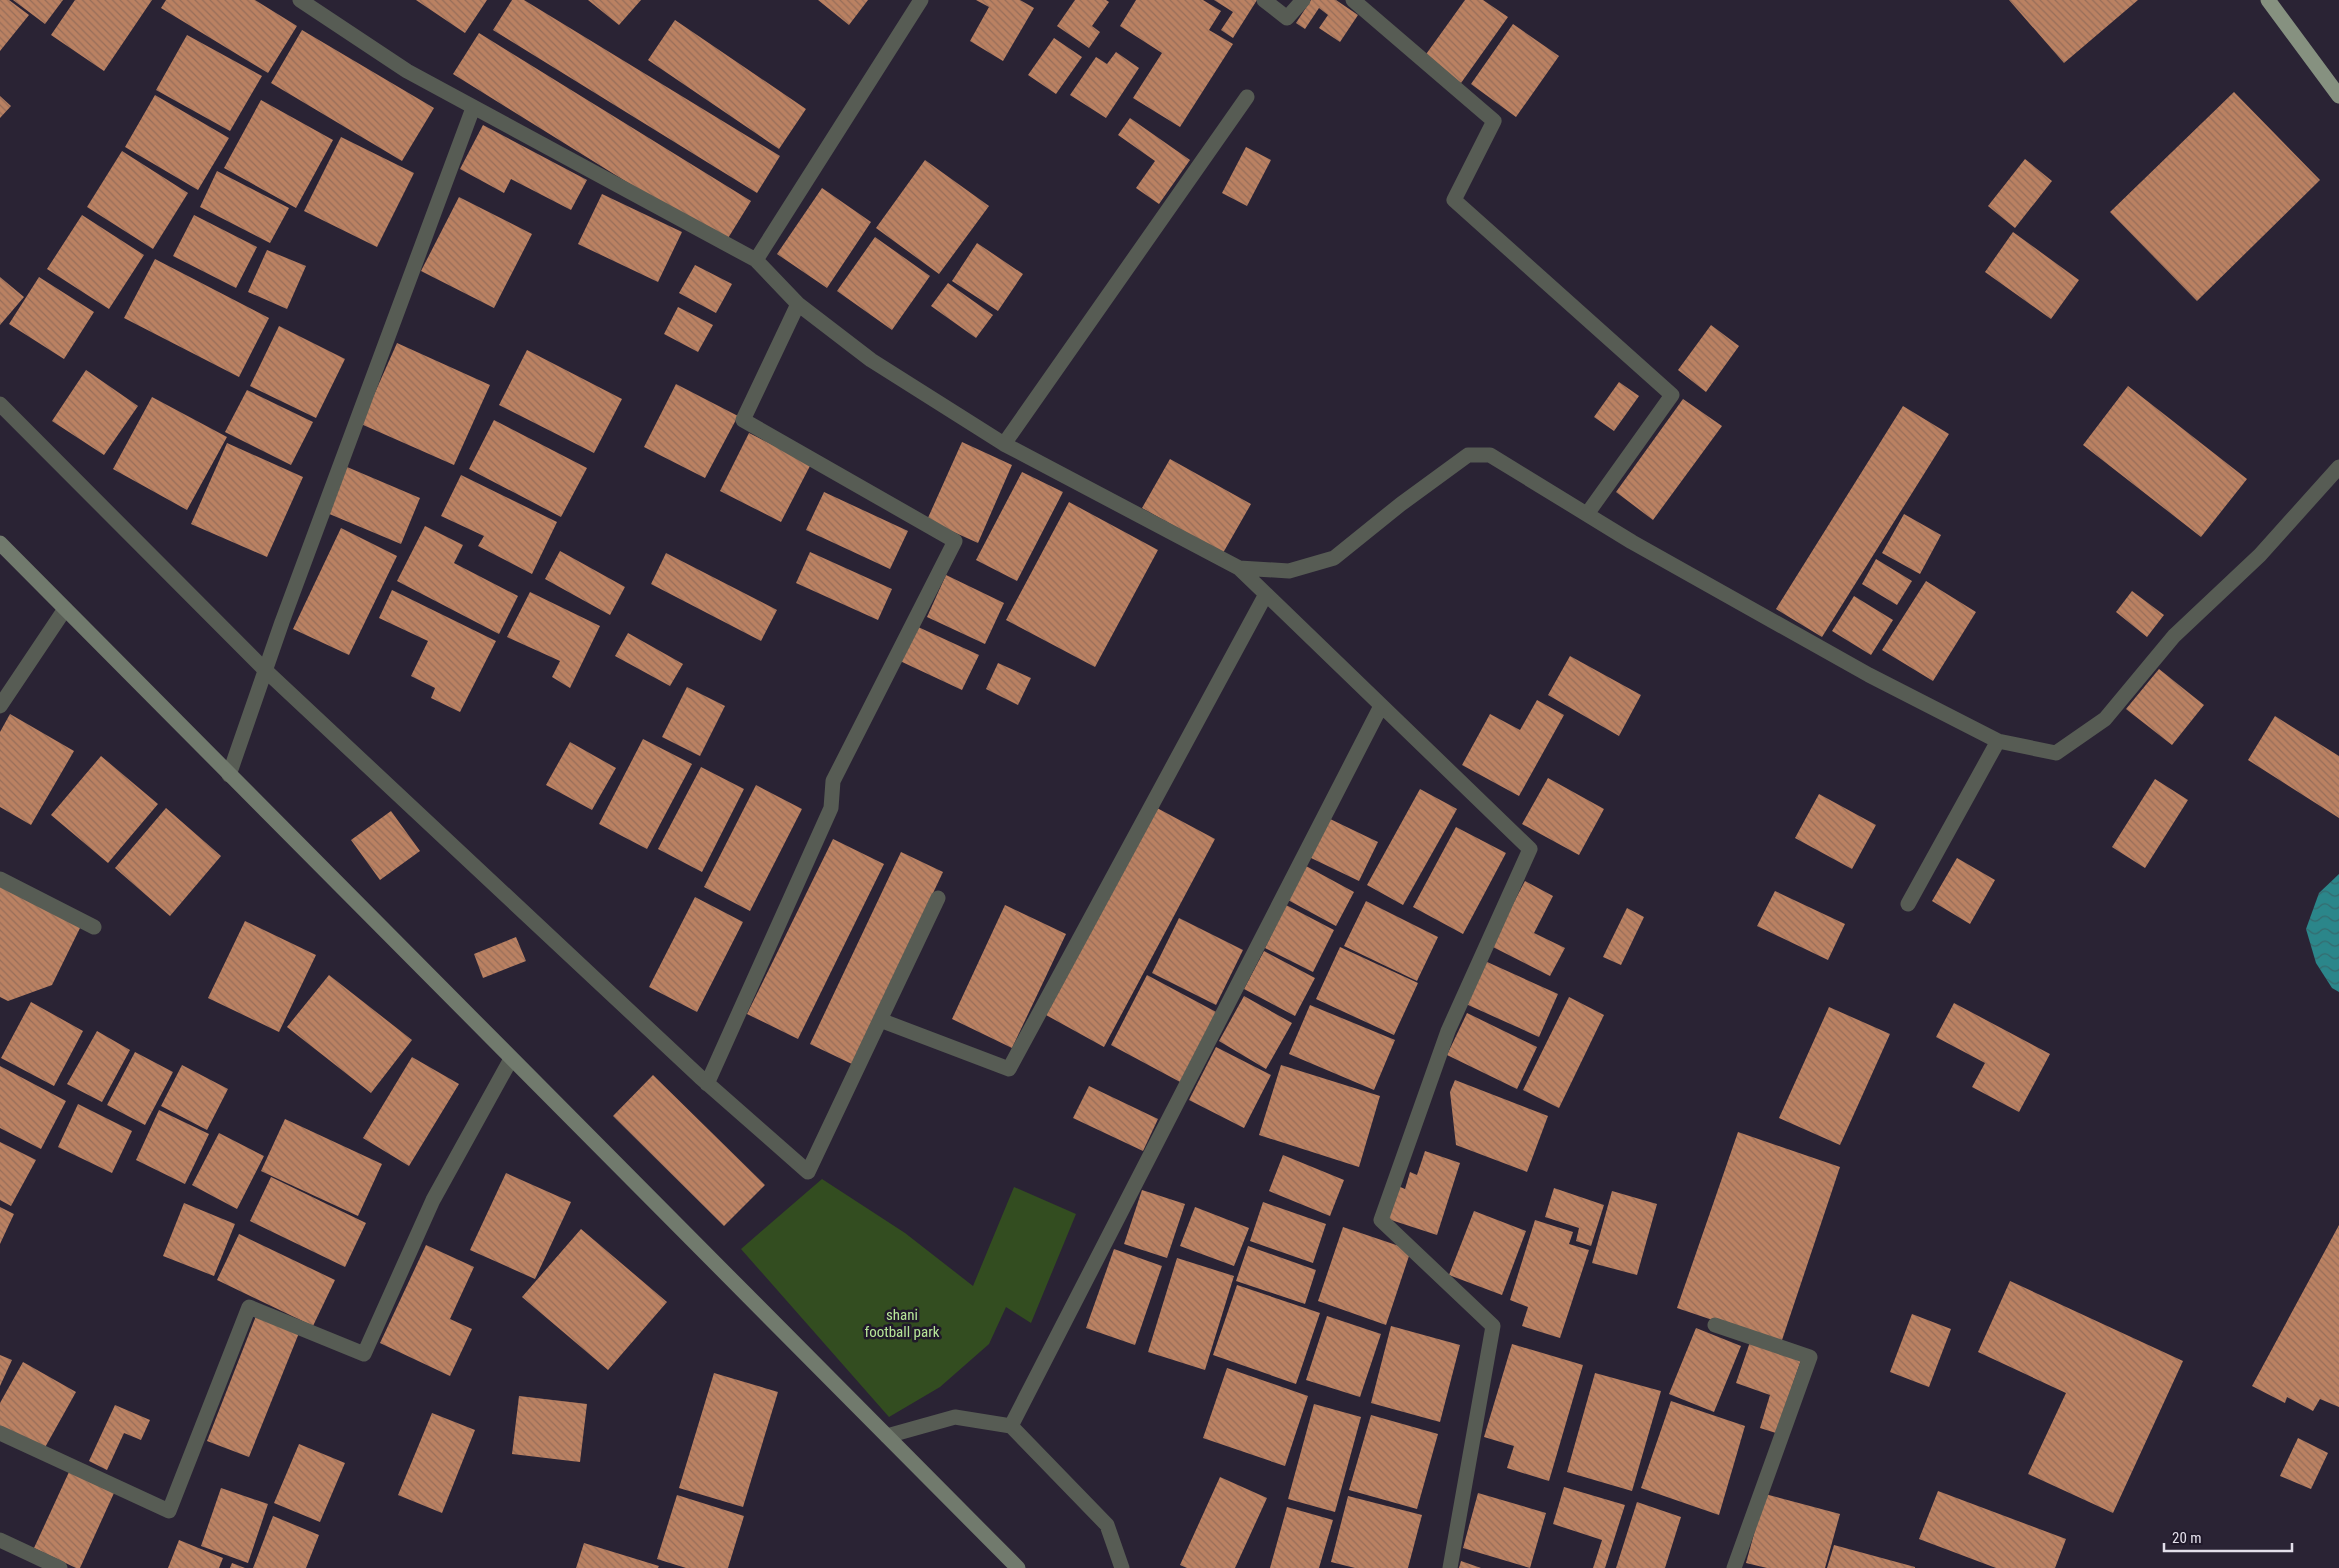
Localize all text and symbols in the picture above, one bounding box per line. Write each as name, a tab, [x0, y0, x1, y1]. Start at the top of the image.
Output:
park label: shani football park	[864, 1306, 940, 1341]
scale bar	[2164, 1520, 2292, 1552]
text: 20 m	[2172, 1529, 2202, 1547]

